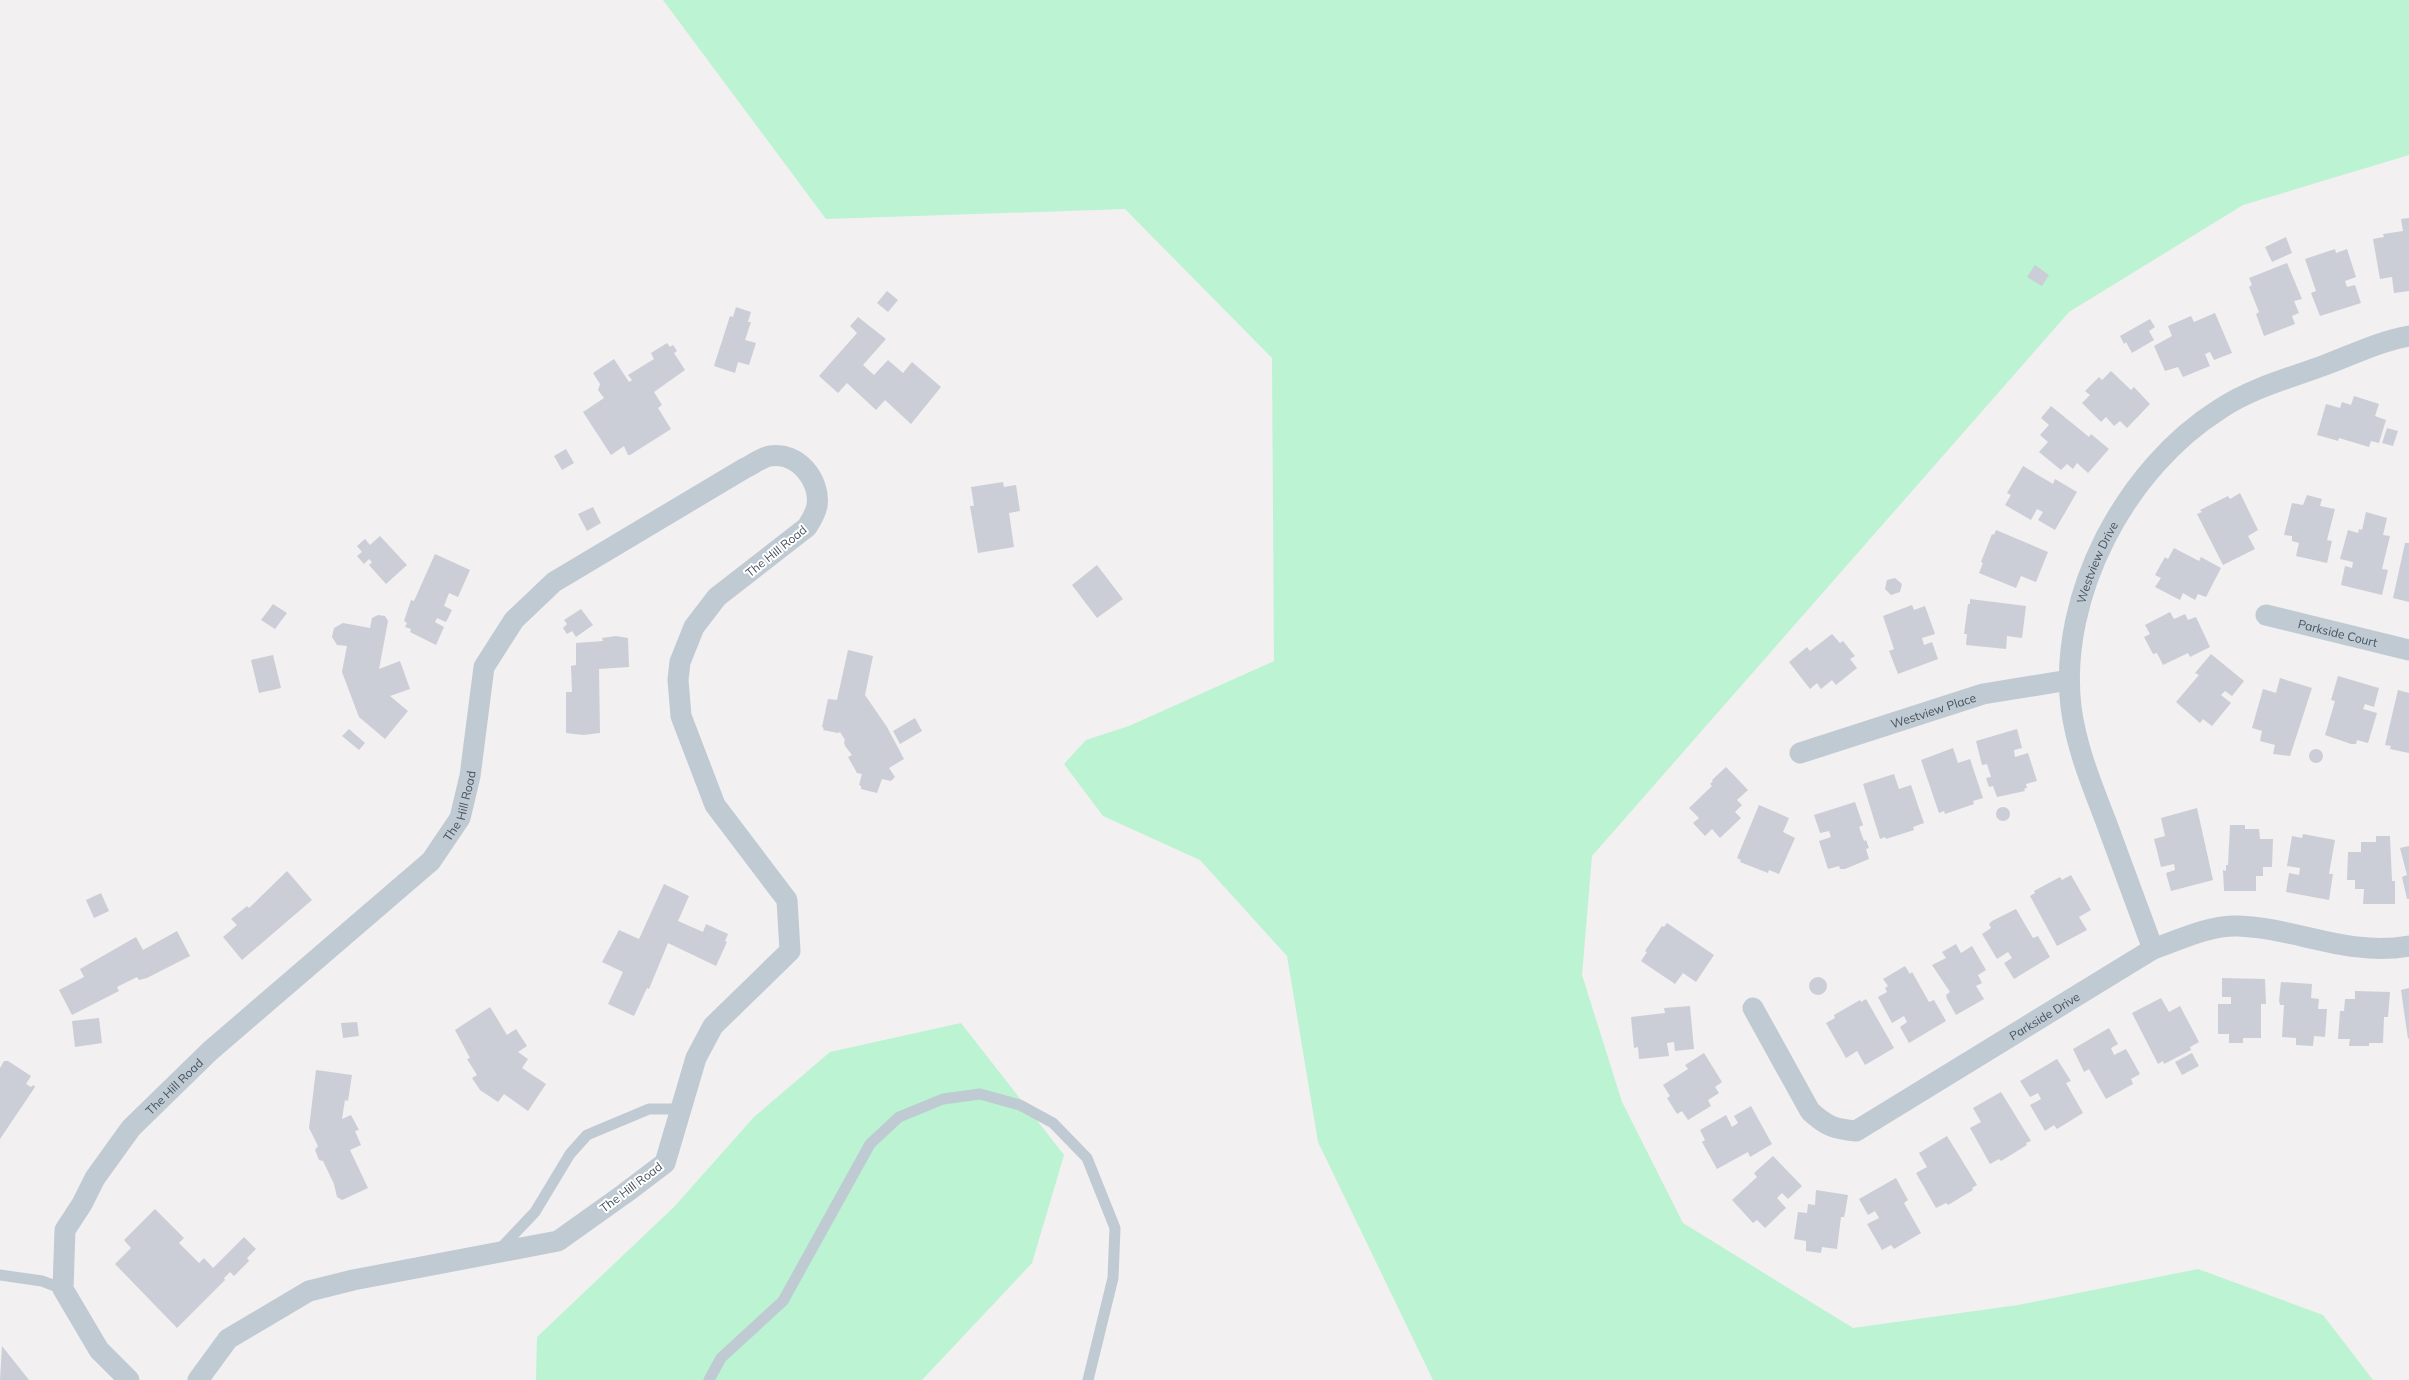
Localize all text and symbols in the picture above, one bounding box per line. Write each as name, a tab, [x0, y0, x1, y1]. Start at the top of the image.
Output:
street label: Westview Drive	[2073, 518, 2121, 605]
street label: The Hill Road	[742, 522, 810, 580]
street label: Parkside Court	[2297, 616, 2379, 650]
street label: Westview Place	[1889, 689, 1978, 731]
street label: The Hill Road	[439, 770, 478, 844]
street label: Parkside Drive	[2006, 988, 2082, 1043]
street label: The Hill Road	[142, 1055, 206, 1117]
street label: The Hill Road	[597, 1159, 665, 1215]

